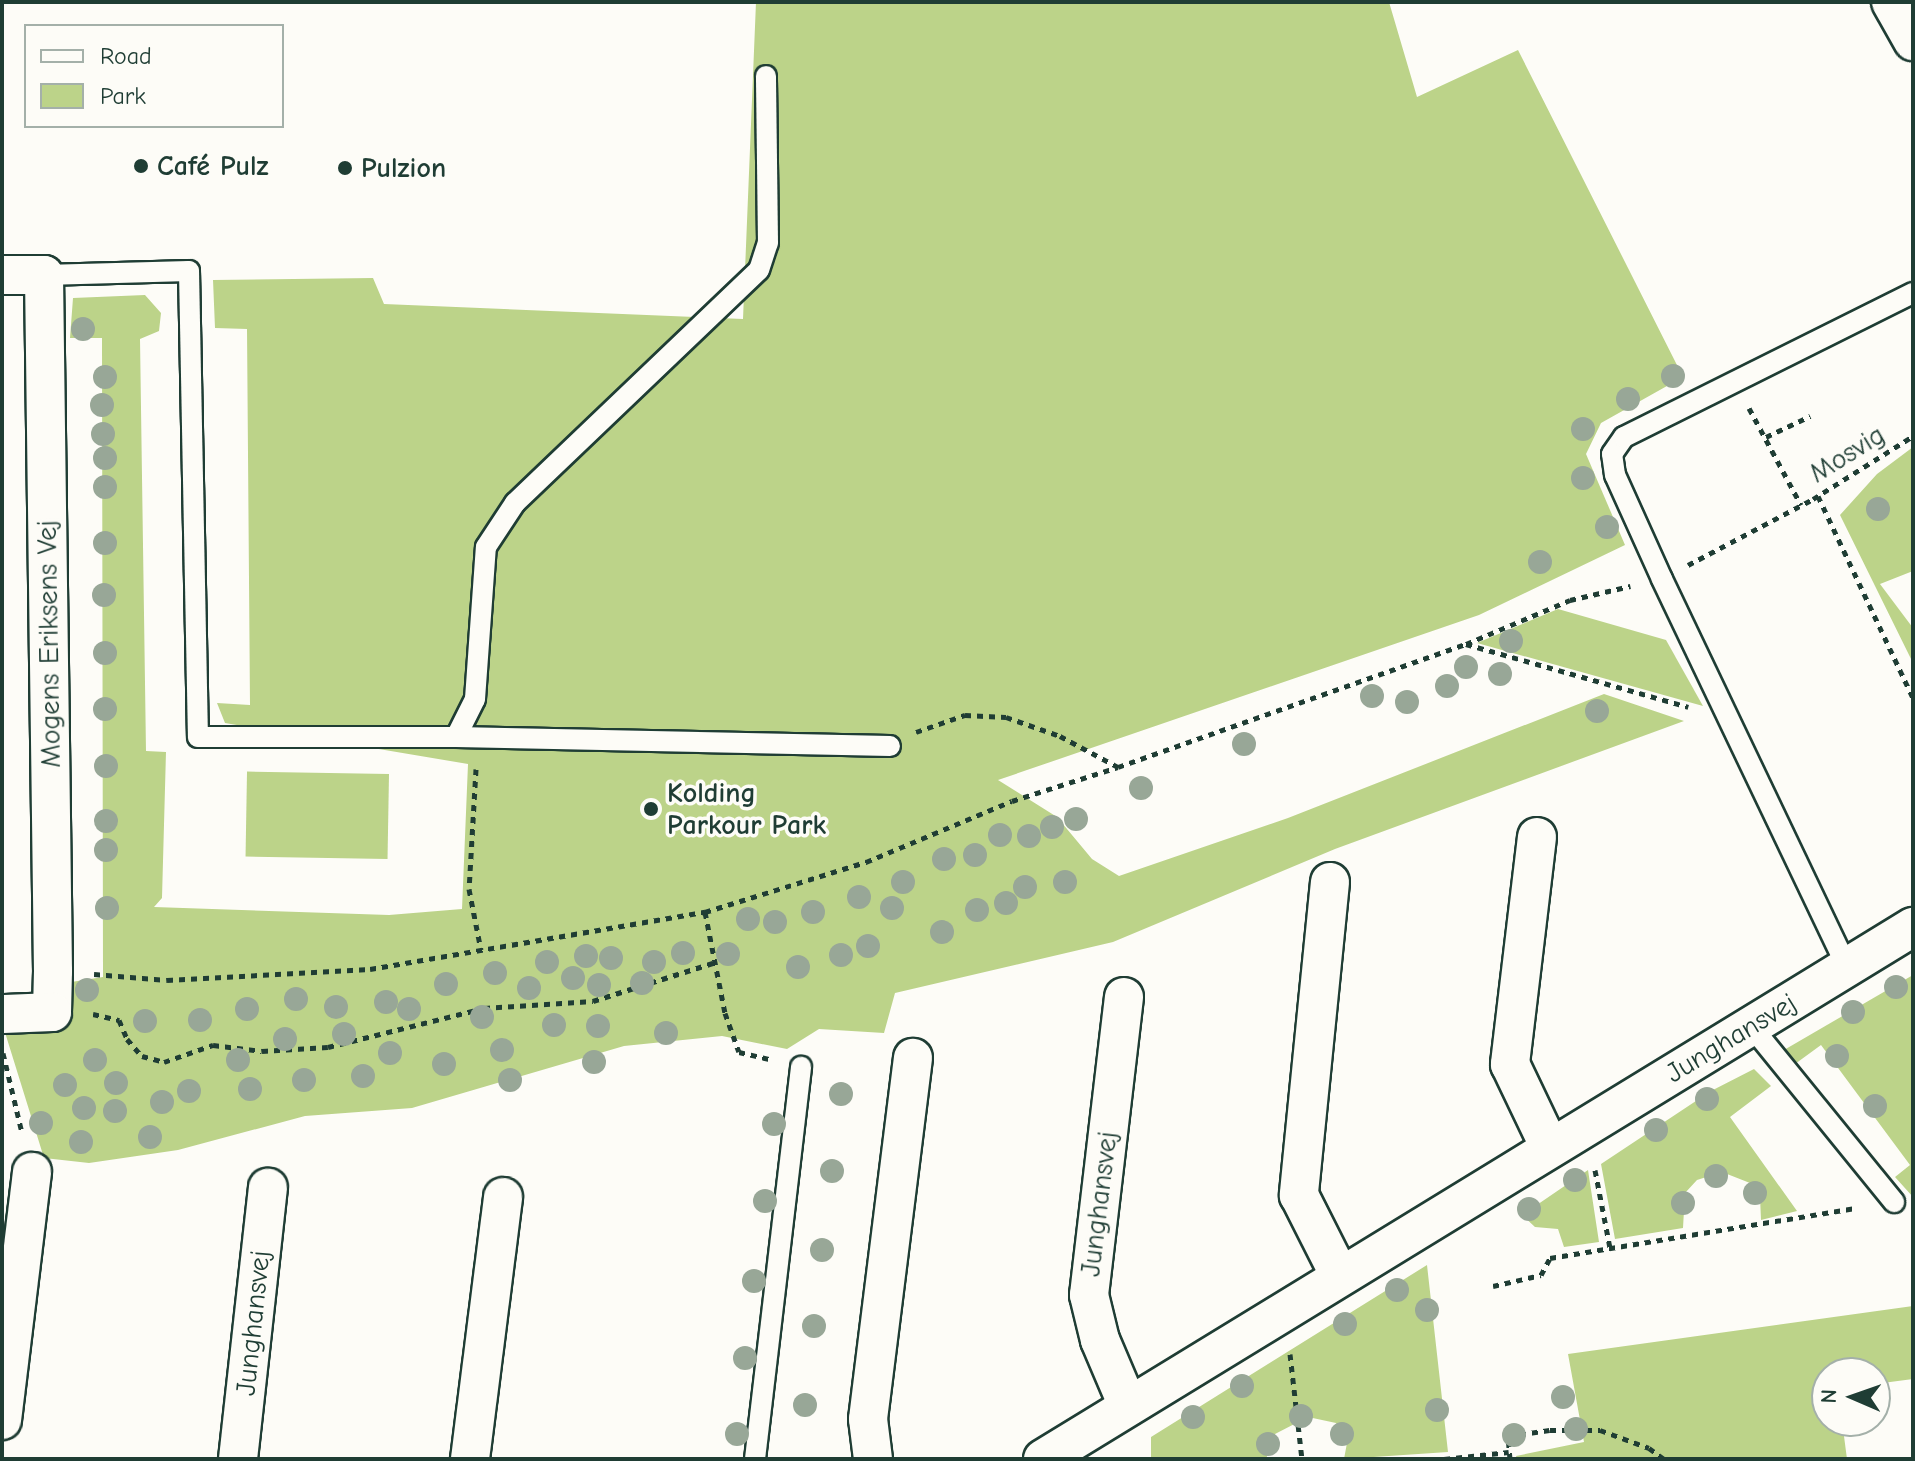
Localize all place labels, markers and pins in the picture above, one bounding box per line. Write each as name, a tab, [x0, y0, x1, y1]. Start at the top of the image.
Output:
place label: Café Pulz	[157, 149, 269, 183]
place label: Pulzion	[361, 151, 446, 185]
marker: Café Pulz	[132, 157, 150, 175]
marker: Pulzion	[336, 159, 354, 177]
place label: Kolding Parkour Park	[667, 776, 826, 842]
marker: Kolding Parkour Park	[642, 800, 660, 818]

